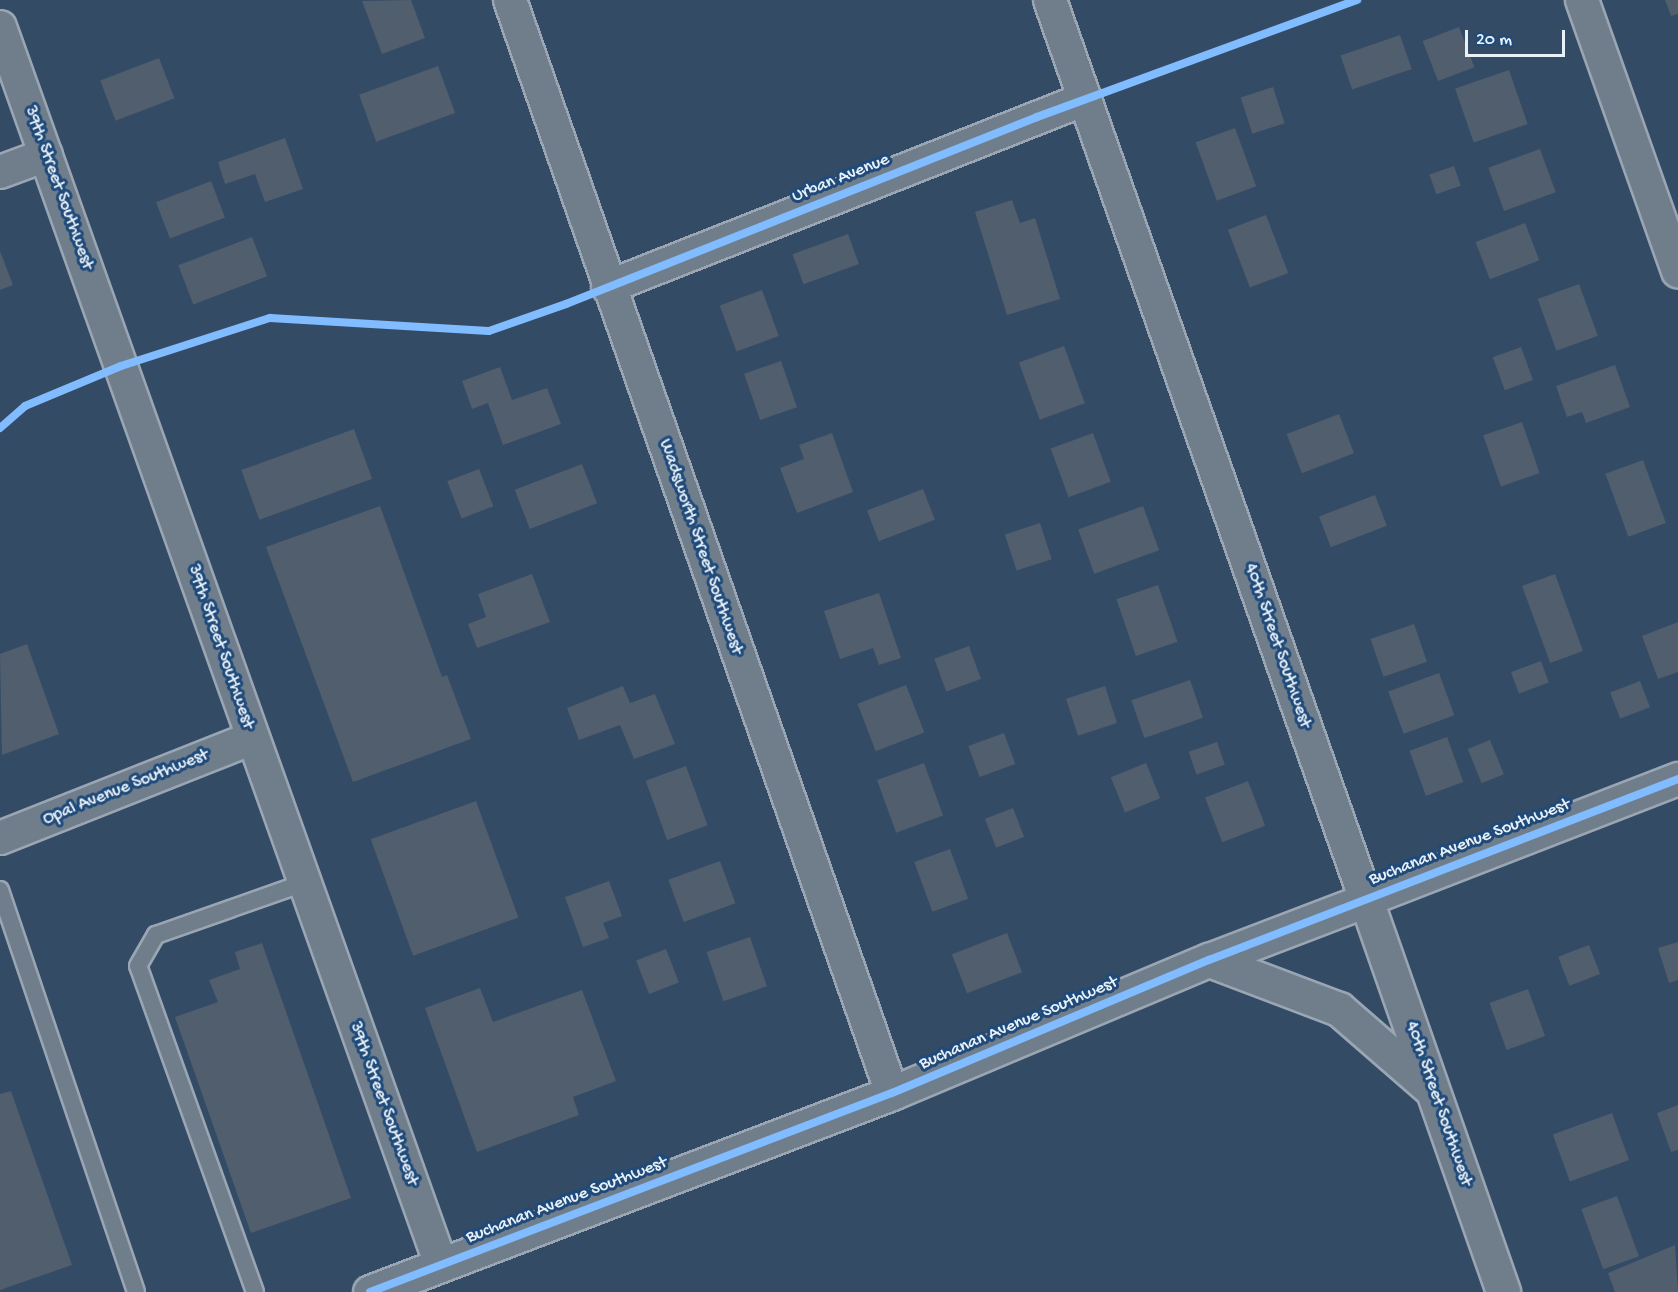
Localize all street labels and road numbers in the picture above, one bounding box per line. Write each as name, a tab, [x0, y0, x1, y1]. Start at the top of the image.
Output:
street label: 39th Street Southwest	[18, 103, 98, 273]
street label: Urban Avenue	[789, 150, 893, 208]
street label: Wadsworth Street Southwest	[653, 437, 747, 657]
street label: 40th Street Southwest	[1239, 561, 1315, 731]
street label: 39th Street Southwest	[182, 562, 258, 732]
street label: Opal Avenue Southwest	[40, 745, 212, 831]
street label: Buchanan Avenue Southwest	[1366, 795, 1574, 891]
street label: Buchanan Avenue Southwest	[916, 972, 1122, 1076]
street label: 39th Street Southwest	[343, 1019, 423, 1189]
street label: 40th Street Southwest	[1400, 1019, 1476, 1189]
street label: Buchanan Avenue Southwest	[463, 1153, 671, 1249]

